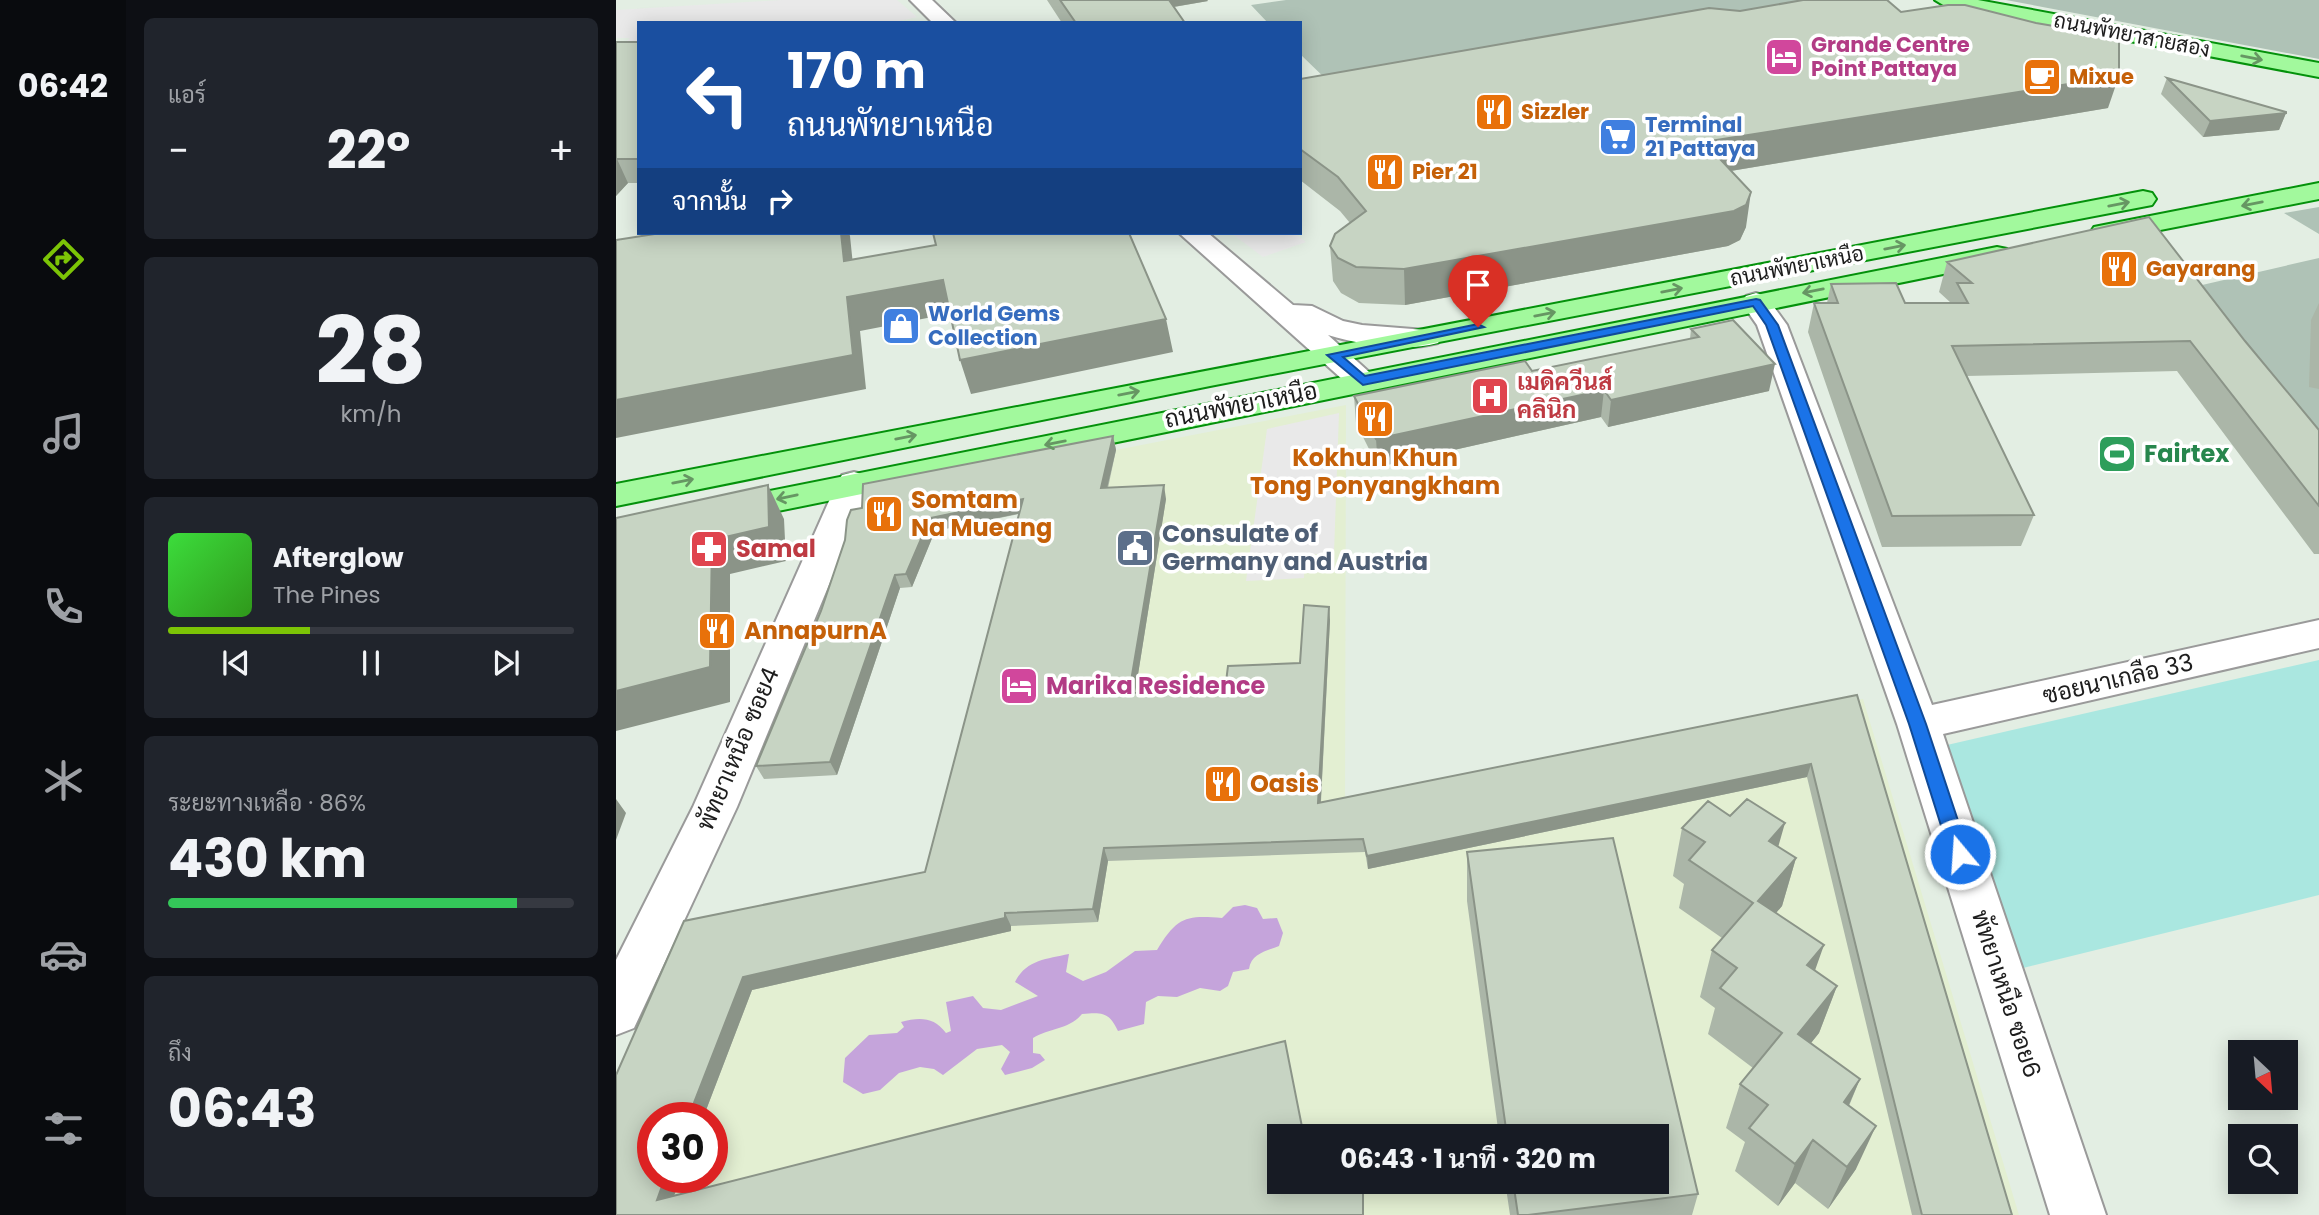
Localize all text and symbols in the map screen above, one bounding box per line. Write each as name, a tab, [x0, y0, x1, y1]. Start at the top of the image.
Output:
street label: ถนนพัทยาสายสอง	[2052, 5, 2213, 64]
place label: Grande Centre Point Pattaya	[1811, 30, 1970, 83]
hotel icon: Grande Centre Point Pattaya	[1763, 36, 1805, 78]
text: 170 m	[787, 37, 926, 105]
icon: left	[672, 49, 763, 140]
one-way arrow	[2240, 51, 2263, 65]
cafe icon: Mixue	[2021, 56, 2063, 98]
place label: Mixue	[2069, 62, 2134, 91]
text: 06:42	[18, 63, 108, 108]
text: แอร์	[168, 79, 206, 111]
restaurant icon: Sizzler	[1473, 91, 1515, 133]
place label: Sizzler	[1521, 97, 1589, 126]
text: ถนนพัทยาเหนือ	[787, 102, 994, 147]
place label: Terminal 21 Pattaya	[1645, 110, 1756, 163]
text: 22°	[327, 114, 410, 187]
supermarket icon: Terminal 21 Pattaya	[1597, 116, 1639, 158]
text: −	[168, 124, 189, 177]
text: +	[548, 124, 574, 177]
restaurant icon: Pier 21	[1364, 151, 1406, 193]
place label: Pier 21	[1412, 157, 1478, 186]
icon: right	[761, 182, 799, 220]
text: จากนั้น	[672, 183, 747, 219]
one-way arrow	[2107, 197, 2130, 210]
one-way arrow	[2241, 198, 2264, 211]
icon: directions	[39, 235, 88, 284]
street label: ถนนพัทยาเหนือ	[1728, 238, 1866, 293]
one-way arrow	[1883, 239, 1906, 253]
restaurant icon: Gayarang	[2098, 248, 2140, 290]
place label: Gayarang	[2146, 254, 2255, 283]
pin	[1448, 255, 1508, 327]
icon: arrive	[1459, 266, 1497, 304]
one-way arrow	[1660, 283, 1683, 296]
one-way arrow	[1802, 285, 1825, 298]
text: 28	[316, 287, 426, 415]
place label: World Gems Collection	[928, 299, 1060, 352]
shop icon: World Gems Collection	[880, 305, 922, 347]
one-way arrow	[1533, 307, 1556, 321]
place label: เมดิควีนส์ คลินิก	[1517, 365, 1614, 426]
street label: ถนนพัทยาเหนือ	[1162, 374, 1320, 435]
hospital icon: เมดิควีนส์ คลินิก	[1469, 375, 1511, 417]
one-way arrow	[1117, 385, 1140, 399]
text: km/h	[340, 398, 402, 430]
restaurant icon: Kokhun Khun Tong Ponyangkham	[1354, 398, 1396, 440]
icon: music	[39, 409, 88, 458]
one-way arrow	[894, 429, 917, 443]
sports icon: Fairtex	[2096, 433, 2138, 475]
one-way arrow	[1044, 436, 1067, 450]
place label: Fairtex	[2144, 437, 2230, 470]
place label: Kokhun Khun Tong Ponyangkham	[1250, 441, 1500, 502]
one-way arrow	[671, 474, 694, 488]
place label: Somtam Na Mueang	[911, 483, 1052, 544]
one-way arrow	[776, 491, 799, 505]
restaurant icon: Somtam Na Mueang	[863, 493, 905, 535]
place label: Consulate of Germany and Austria	[1162, 517, 1428, 578]
public building icon: Consulate of Germany and Austria	[1114, 527, 1156, 569]
pharmacy icon: Samal	[688, 528, 730, 570]
place label: Samal	[736, 532, 816, 565]
text: Afterglow	[273, 540, 404, 576]
text: The Pines	[273, 579, 381, 611]
icon: phone	[39, 582, 88, 631]
restaurant icon: AnnapurnA	[696, 610, 738, 652]
place label: AnnapurnA	[744, 614, 887, 647]
icon: previous	[217, 644, 255, 682]
icon: pause	[352, 644, 390, 682]
icon: next	[487, 644, 525, 682]
street label: ซอยนาเกลือ 33	[2039, 645, 2196, 712]
street label: พัทยาเหนือ ซอย4	[688, 662, 787, 836]
hotel icon: Marika Residence	[998, 665, 1040, 707]
place label: Marika Residence	[1046, 669, 1266, 702]
icon: climate	[39, 756, 88, 805]
restaurant icon: Oasis	[1202, 763, 1244, 805]
place label: Oasis	[1250, 767, 1319, 800]
text: ระยะทางเหลือ · 86%	[168, 787, 366, 819]
position arrow	[1923, 817, 1997, 891]
text: 430 km	[168, 822, 367, 895]
street label: พัทยาเหนือ ซอย6	[1964, 906, 2049, 1082]
icon: car	[39, 930, 88, 979]
text: ถึง	[168, 1037, 192, 1069]
north arrow	[2228, 1040, 2298, 1110]
map controls	[2228, 1040, 2298, 1194]
text: 06:43	[168, 1072, 316, 1145]
speed limit sign: 30	[637, 1102, 728, 1193]
icon: filters	[39, 1104, 88, 1153]
button: search	[2228, 1124, 2298, 1194]
text: 06:43 · 1 นาที · 320 m	[1340, 1141, 1596, 1177]

